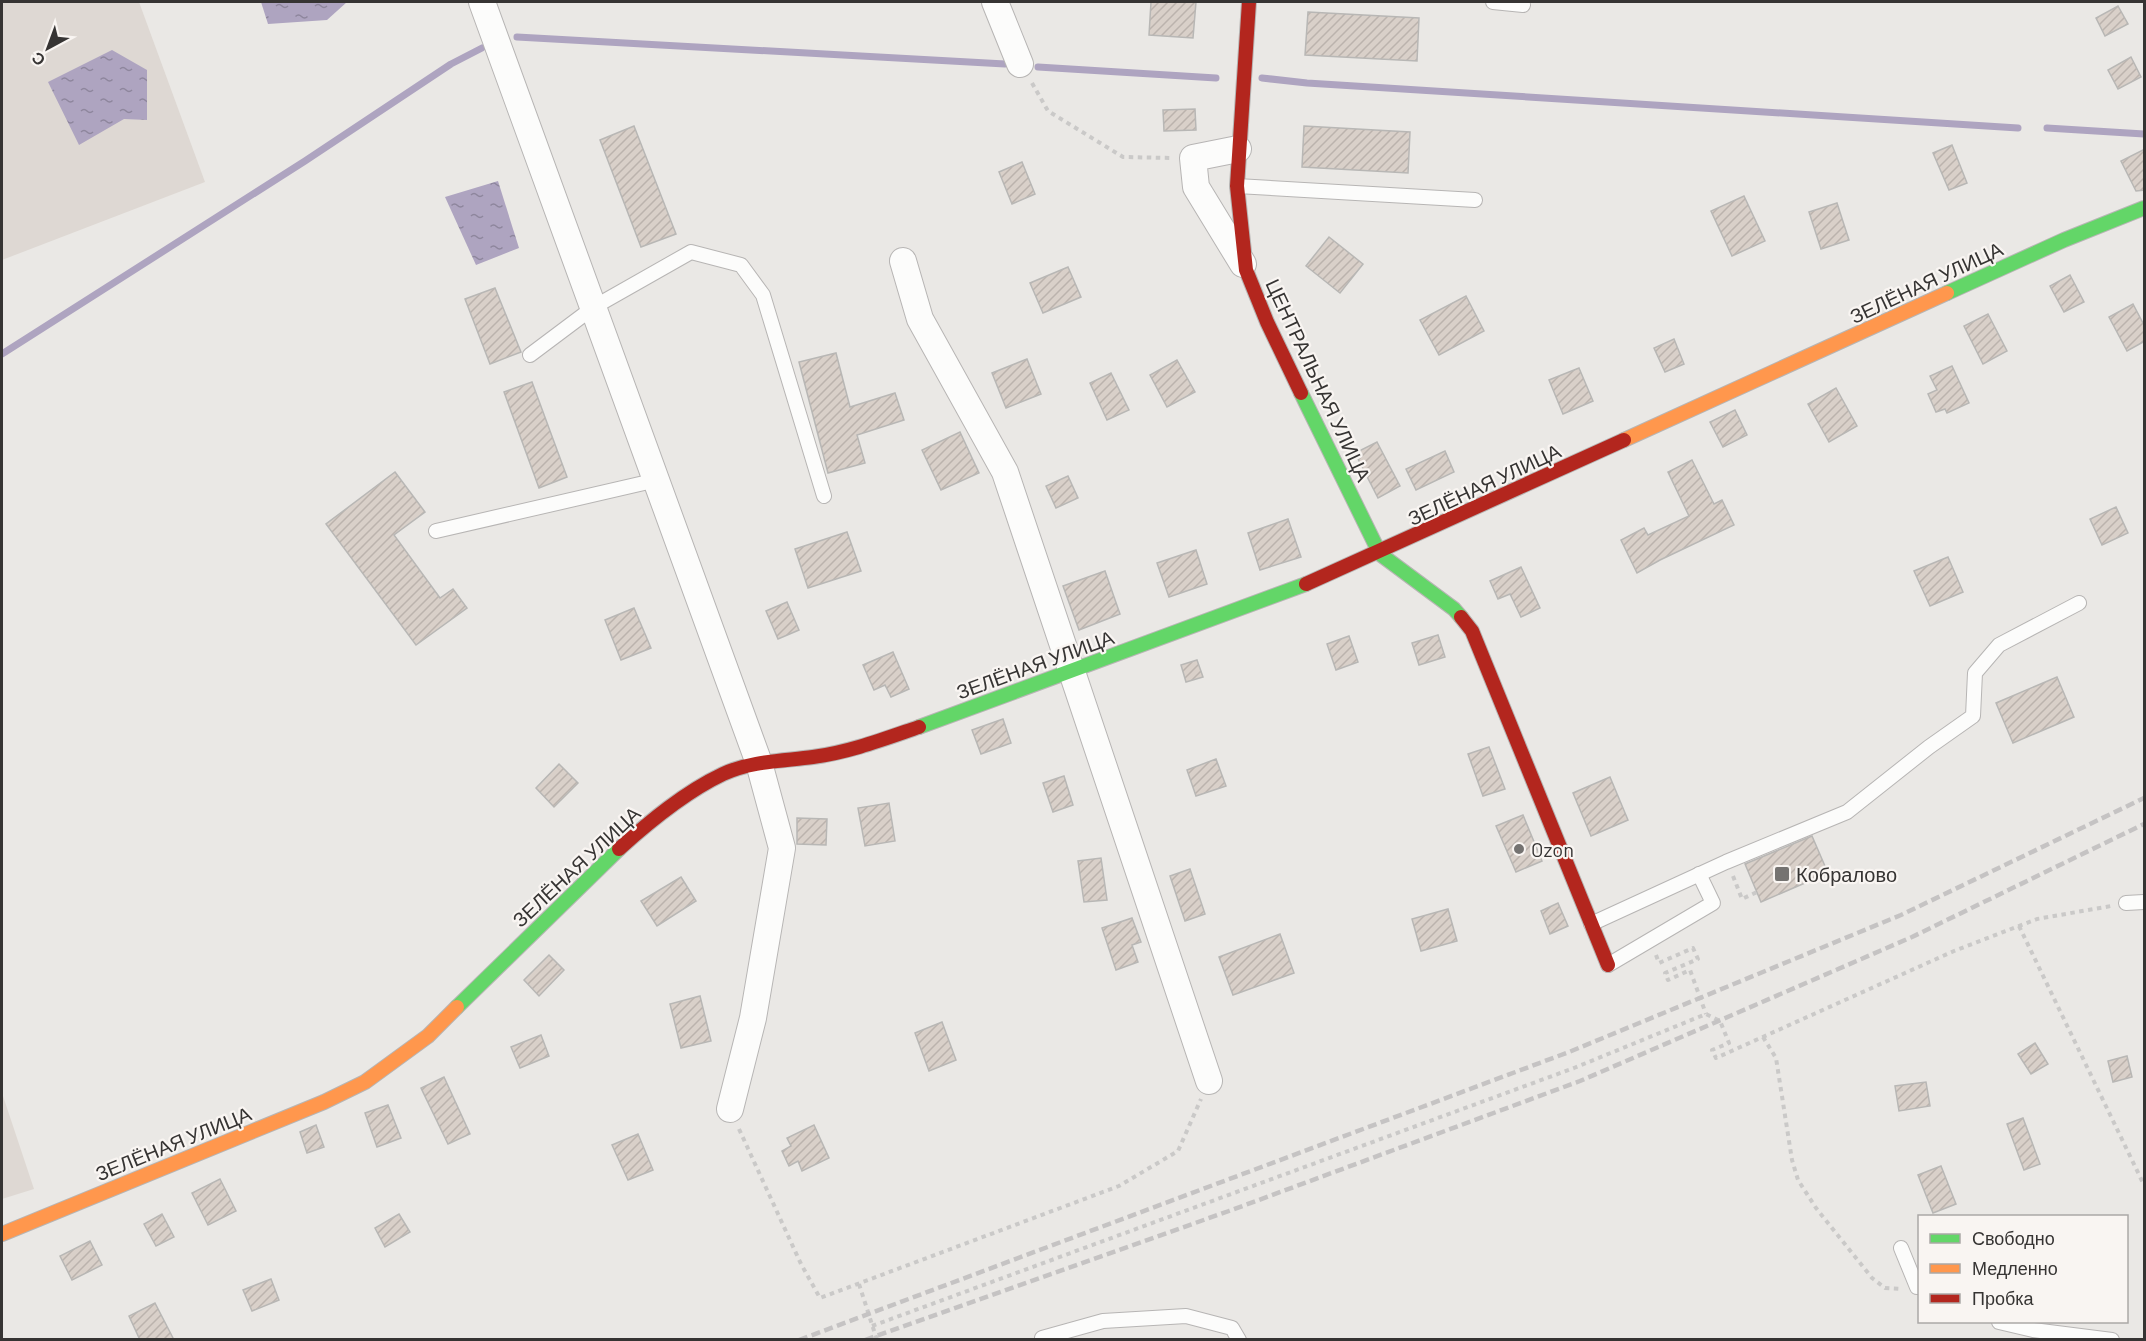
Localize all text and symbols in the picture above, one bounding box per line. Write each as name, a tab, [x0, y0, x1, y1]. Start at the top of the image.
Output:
north arrow	[18, 18, 78, 78]
text: С	[27, 48, 48, 71]
street label: ЗЕЛЁНАЯ УЛИЦА	[1846, 236, 2007, 328]
street label: ЦЕНТРАЛЬНАЯ УЛИЦА	[1261, 275, 1377, 486]
street label: ЗЕЛЁНАЯ УЛИЦА	[1404, 438, 1565, 530]
street label: ЗЕЛЁНАЯ УЛИЦА	[953, 624, 1118, 704]
street label: ЗЕЛЁНАЯ УЛИЦА	[507, 800, 645, 931]
place label: Ozon	[1531, 837, 1574, 861]
marker: Ozon	[1512, 842, 1526, 856]
place label: Кобралово	[1796, 862, 1897, 886]
marker: Кобралово	[1773, 865, 1791, 883]
street label: ЗЕЛЁНАЯ УЛИЦА	[92, 1101, 255, 1185]
legend	[1918, 1215, 2128, 1323]
text: Свободно	[1972, 1227, 2055, 1249]
text: Медленно	[1972, 1257, 2058, 1279]
text: Пробка	[1972, 1287, 2035, 1309]

